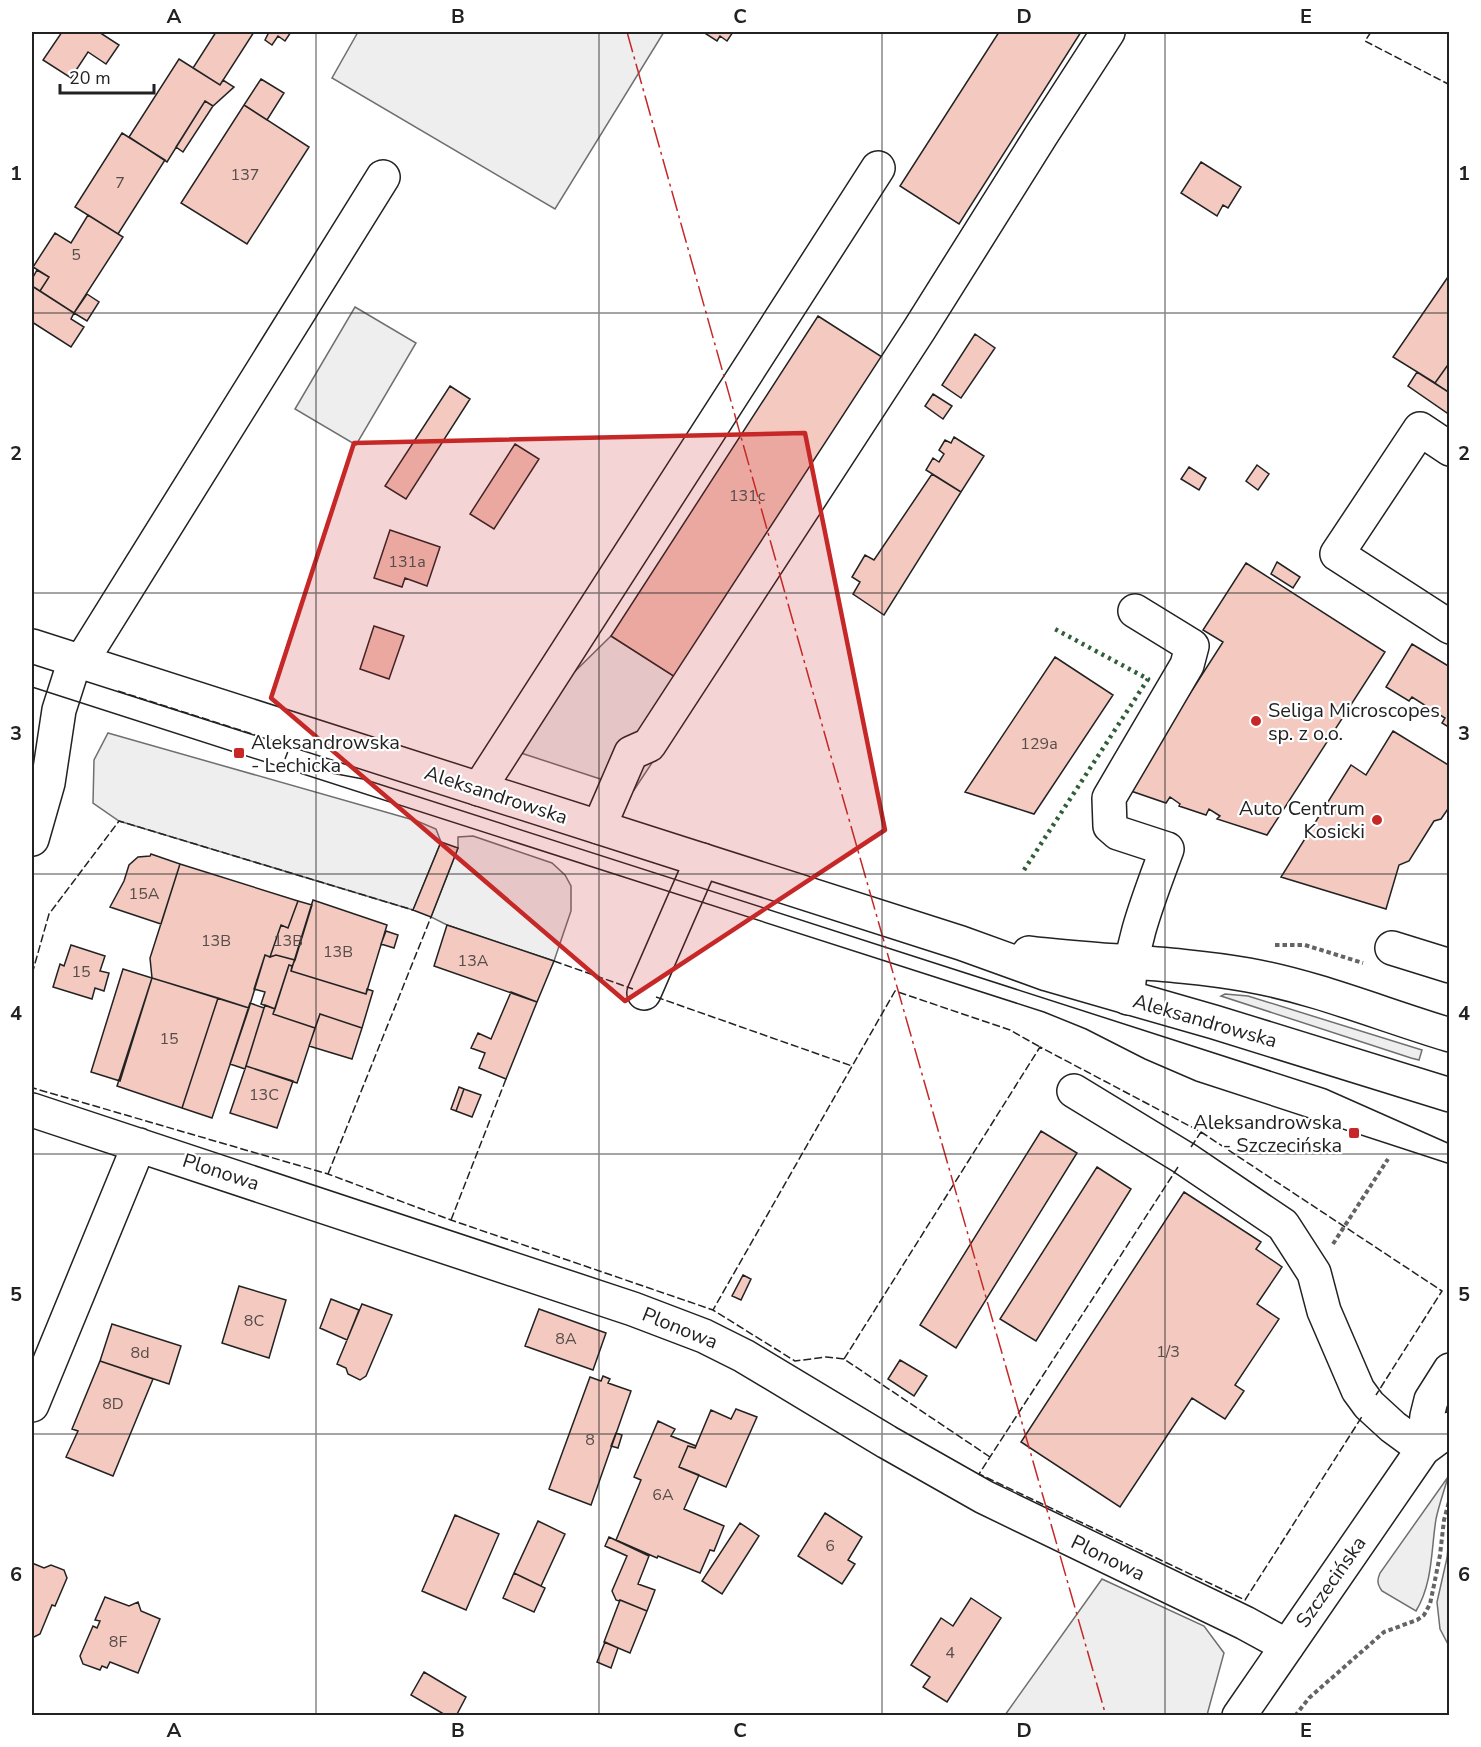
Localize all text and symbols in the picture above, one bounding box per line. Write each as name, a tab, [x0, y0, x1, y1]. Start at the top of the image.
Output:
text: A	[167, 3, 182, 30]
text: B	[451, 3, 465, 30]
text: C	[733, 3, 747, 30]
text: D	[1016, 3, 1032, 30]
text: E	[1300, 3, 1312, 30]
scale bar	[60, 57, 154, 95]
text: 20 m	[69, 66, 111, 90]
text: 1	[10, 160, 22, 187]
text: 1	[1458, 160, 1470, 187]
house number: 137	[231, 164, 259, 186]
house number: 7	[115, 172, 125, 194]
house number: 5	[71, 244, 81, 266]
text: 2	[10, 440, 22, 467]
text: 2	[1458, 440, 1470, 467]
house number: 131c	[729, 485, 766, 507]
house number: 131a	[388, 551, 426, 573]
place label: Seliga Microscopes sp. z o.o.	[1268, 697, 1440, 747]
marker: Seliga Microscopes sp. z o.o.	[1249, 714, 1263, 728]
text: 3	[10, 720, 22, 747]
text: 3	[1458, 720, 1470, 747]
place label: Aleksandrowska - Lechicka	[251, 729, 400, 779]
house number: 129a	[1020, 733, 1058, 755]
marker: Aleksandrowska - Lechicka	[232, 746, 246, 760]
street label: Aleksandrowska	[421, 759, 571, 831]
place label: Auto Centrum Kosicki	[1239, 795, 1365, 845]
marker: Auto Centrum Kosicki	[1370, 813, 1384, 827]
house number: 15A	[129, 883, 160, 905]
house number: 13B	[201, 930, 231, 952]
house number: 13B	[273, 930, 303, 952]
house number: 13B	[323, 941, 353, 963]
house number: 13A	[458, 950, 489, 972]
house number: 15	[71, 961, 91, 983]
street label: Aleksandrowska	[1130, 988, 1280, 1054]
text: 4	[10, 1000, 22, 1027]
text: 4	[1458, 1000, 1470, 1027]
house number: 15	[159, 1028, 179, 1050]
house number: 13C	[249, 1084, 279, 1106]
place label: Aleksandrowska - Szczecińska	[1193, 1109, 1342, 1159]
marker: Aleksandrowska - Szczecińska	[1347, 1126, 1361, 1140]
street label: Plonowa	[179, 1147, 263, 1197]
text: 5	[10, 1281, 22, 1308]
text: 5	[1458, 1281, 1470, 1308]
street label: Plonowa	[638, 1301, 722, 1355]
house number: 8C	[244, 1310, 264, 1332]
house number: 8A	[555, 1328, 577, 1350]
house number: 1/3	[1156, 1341, 1180, 1363]
house number: 8d	[131, 1342, 149, 1364]
house number: 8D	[102, 1393, 124, 1415]
house number: 8	[585, 1429, 595, 1451]
house number: 6A	[652, 1484, 674, 1506]
street label: Plonowa	[1067, 1529, 1149, 1587]
street label: Szczecińska	[1290, 1531, 1372, 1633]
house number: 6	[825, 1535, 835, 1557]
text: 6	[10, 1561, 22, 1588]
text: 6	[1458, 1561, 1470, 1588]
house number: 8F	[109, 1631, 127, 1653]
house number: 4	[945, 1642, 955, 1664]
text: A	[167, 1717, 182, 1744]
text: B	[451, 1717, 465, 1744]
text: C	[733, 1717, 747, 1744]
text: D	[1016, 1717, 1032, 1744]
text: E	[1300, 1717, 1312, 1744]

